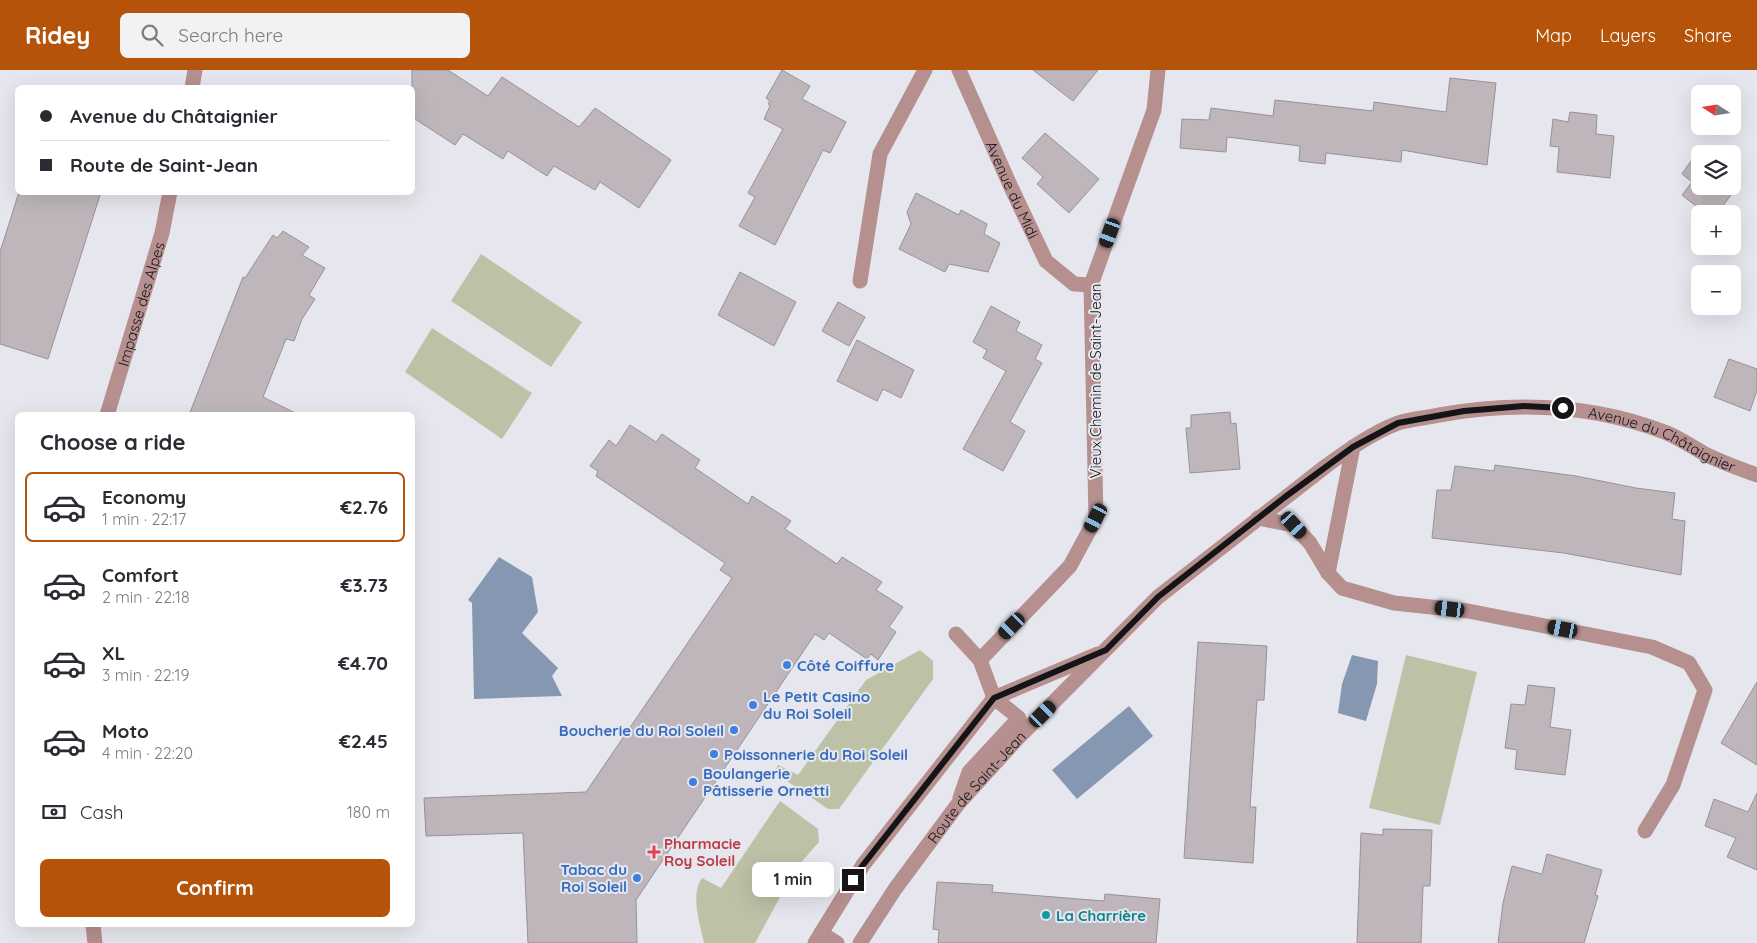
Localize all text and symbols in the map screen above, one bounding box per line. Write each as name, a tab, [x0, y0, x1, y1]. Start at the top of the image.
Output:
search box	[120, 13, 470, 58]
text: Ridey	[25, 20, 90, 50]
icon: search	[138, 21, 166, 49]
text: Search here	[178, 23, 283, 47]
text: Map	[1535, 24, 1572, 47]
text: Layers	[1600, 24, 1656, 47]
text: Share	[1684, 24, 1732, 47]
north arrow	[1691, 85, 1741, 135]
map controls	[1691, 85, 1741, 315]
text: Avenue du Châtaignier	[70, 104, 278, 128]
street label: Avenue du Midi	[982, 138, 1043, 241]
button: layers	[1691, 145, 1741, 195]
text: Route de Saint-Jean	[70, 153, 258, 177]
button: +	[1691, 205, 1741, 255]
car	[1097, 216, 1122, 250]
street label: Impasse des Alpes	[113, 240, 168, 368]
button: −	[1691, 265, 1741, 315]
street label: Vieux Chemin de Saint-Jean	[1086, 284, 1105, 478]
route start	[1552, 397, 1574, 419]
street label: Avenue du Châtaignier	[1587, 402, 1739, 476]
text: Choose a ride	[40, 428, 185, 456]
icon: car	[42, 485, 87, 530]
text: Economy	[102, 485, 186, 509]
text: €2.76	[340, 495, 388, 519]
car	[1082, 501, 1109, 535]
text: 1 min · 22:17	[102, 509, 186, 529]
car	[1278, 509, 1309, 541]
icon: car	[42, 563, 87, 608]
text: Comfort	[102, 563, 179, 587]
text: €3.73	[341, 573, 388, 597]
text: 2 min · 22:18	[102, 587, 190, 607]
car	[1434, 600, 1465, 618]
car	[996, 610, 1027, 642]
car	[1546, 619, 1579, 639]
icon: car	[42, 641, 87, 686]
text: XL	[102, 641, 125, 665]
text: €4.70	[338, 651, 388, 675]
place label: Côté Coiffure	[797, 656, 894, 675]
marker: Côté Coiffure	[781, 659, 793, 671]
text: 3 min · 22:19	[102, 665, 189, 685]
place label: Le Petit Casino du Roi Soleil	[763, 687, 870, 723]
car	[1027, 698, 1058, 730]
marker: Le Petit Casino du Roi Soleil	[747, 699, 759, 711]
icon: car	[42, 719, 87, 764]
text: Moto	[102, 719, 149, 743]
place label: Boucherie du Roi Soleil	[559, 721, 724, 740]
marker: Boucherie du Roi Soleil	[728, 724, 740, 736]
street label: Route de Saint-Jean	[923, 727, 1029, 847]
text: €2.45	[339, 729, 388, 753]
text: 4 min · 22:20	[102, 743, 193, 763]
place label: Poissonnerie du Roi Soleil	[724, 745, 908, 764]
marker: Poissonnerie du Roi Soleil	[708, 748, 720, 760]
place label: Boulangerie Pâtisserie Ornetti	[703, 764, 829, 800]
marker: Boulangerie Pâtisserie Ornetti	[687, 776, 699, 788]
icon: cash	[40, 798, 68, 826]
text: Cash	[80, 800, 124, 824]
text: 180 m	[347, 802, 390, 822]
place label: Pharmacie Roy Soleil	[664, 834, 741, 870]
marker: Pharmacie Roy Soleil	[648, 846, 660, 858]
button: Confirm	[40, 859, 390, 917]
place label: Tabac du Roi Soleil	[560, 860, 627, 896]
callout: 1 min	[753, 862, 836, 898]
text: 1 min	[774, 869, 812, 889]
route end	[842, 869, 864, 891]
marker: Tabac du Roi Soleil	[631, 872, 643, 884]
place label: La Charrière	[1056, 906, 1146, 925]
marker: La Charrière	[1040, 909, 1052, 921]

